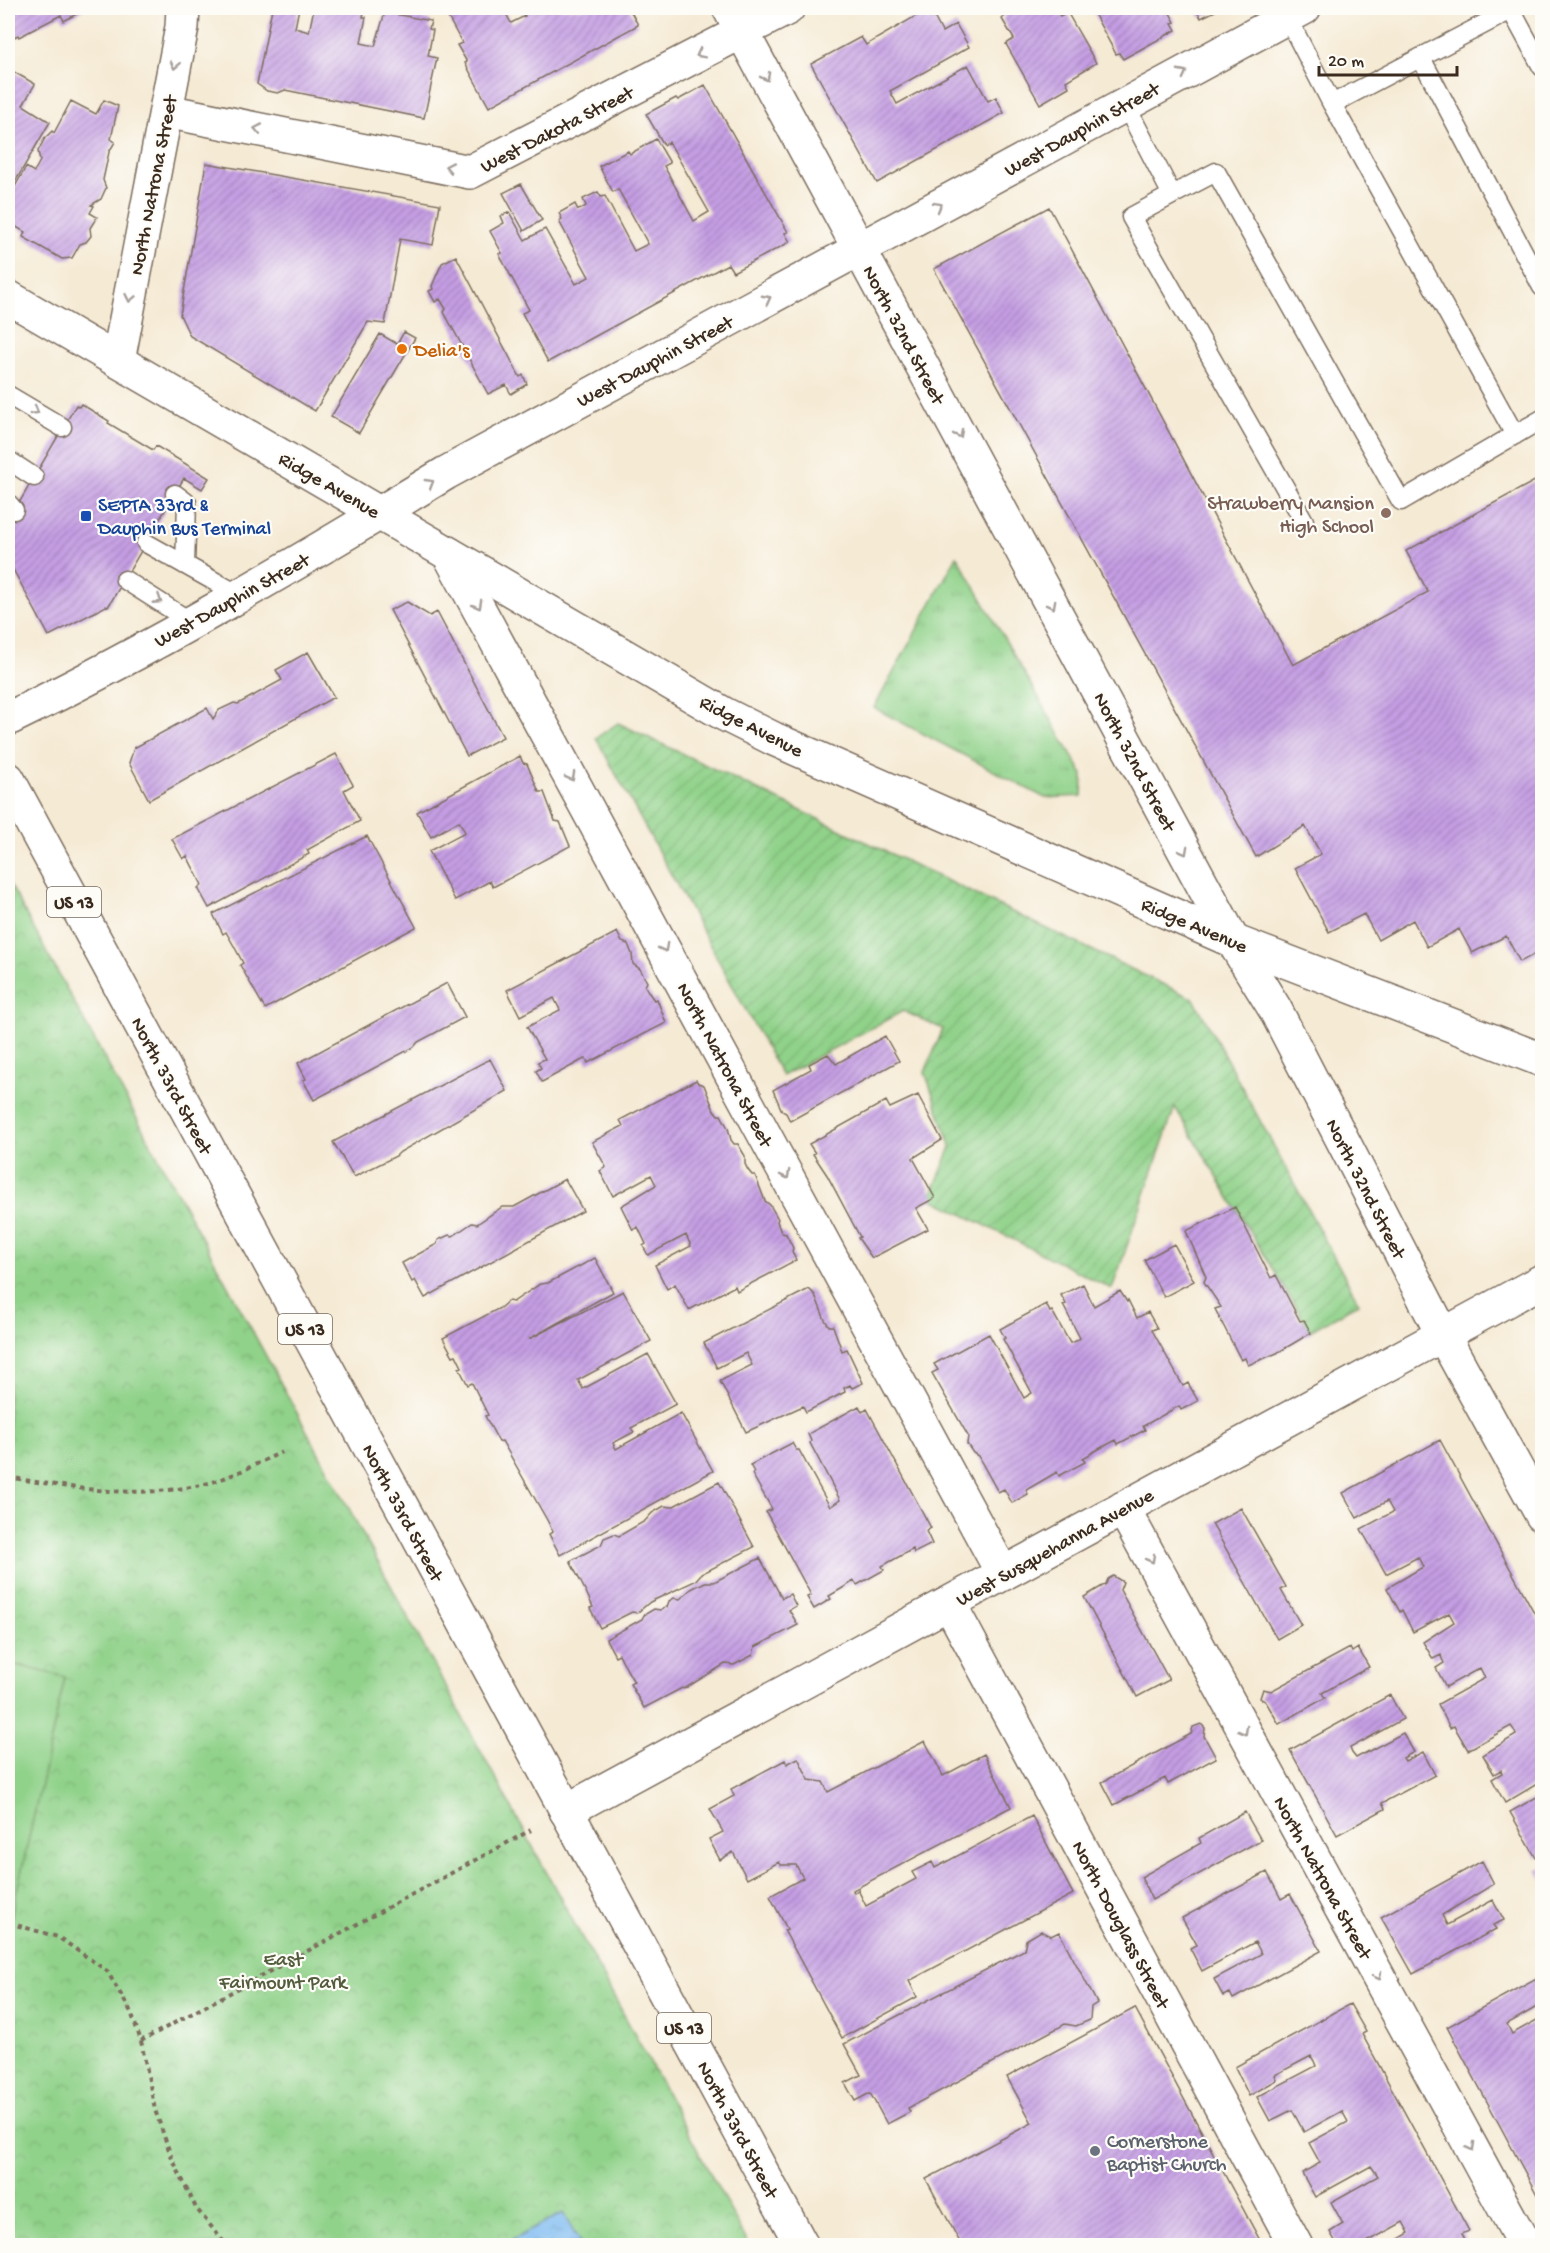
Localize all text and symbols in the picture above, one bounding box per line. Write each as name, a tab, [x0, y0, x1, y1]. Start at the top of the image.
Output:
scale bar	[1319, 39, 1457, 77]
one-way arrow	[695, 47, 706, 59]
text: 20 m	[1328, 52, 1364, 73]
one-way arrow	[169, 60, 182, 70]
one-way arrow	[1177, 69, 1187, 80]
one-way arrow	[759, 71, 770, 82]
street label: West Dauphin Street	[1001, 78, 1166, 183]
street label: West Dakota Street	[477, 82, 639, 180]
street label: North Natrona Street	[127, 92, 184, 277]
one-way arrow	[253, 123, 263, 136]
one-way arrow	[444, 161, 454, 174]
one-way arrow	[932, 202, 942, 213]
street label: North 32nd Street	[856, 262, 949, 410]
one-way arrow	[124, 293, 137, 303]
one-way arrow	[760, 295, 771, 306]
street label: West Dauphin Street	[574, 311, 739, 414]
place label: Delia's	[412, 341, 470, 364]
marker: Delia's	[395, 342, 409, 356]
one-way arrow	[29, 404, 39, 415]
one-way arrow	[952, 427, 963, 438]
street label: Ridge Avenue	[274, 449, 384, 526]
one-way arrow	[423, 480, 434, 491]
place label: Strawberry Mansion High School	[1207, 494, 1374, 540]
place label: SEPTA 33rd & Dauphin Bus Terminal	[96, 496, 271, 542]
marker: Strawberry Mansion High School	[1379, 506, 1393, 520]
marker: SEPTA 33rd & Dauphin Bus Terminal	[79, 509, 93, 523]
street label: West Dauphin Street	[151, 549, 316, 654]
one-way arrow	[152, 593, 163, 604]
one-way arrow	[470, 599, 482, 609]
one-way arrow	[1045, 599, 1056, 610]
street label: North 32nd Street	[1087, 689, 1180, 837]
street label: Ridge Avenue	[695, 692, 807, 764]
one-way arrow	[564, 770, 575, 781]
one-way arrow	[1177, 845, 1188, 855]
road number: US 13	[47, 887, 101, 917]
street label: Ridge Avenue	[1137, 895, 1251, 960]
one-way arrow	[657, 942, 668, 952]
street label: North Natrona Street	[670, 980, 777, 1153]
street label: North 33rd Street	[124, 1014, 217, 1161]
street label: North 32nd Street	[1319, 1116, 1410, 1265]
one-way arrow	[779, 1169, 790, 1179]
road number: US 13	[278, 1314, 332, 1344]
street label: North 33rd Street	[355, 1441, 448, 1588]
street label: West Susquehanna Avenue	[953, 1485, 1159, 1613]
one-way arrow	[1144, 1553, 1155, 1564]
one-way arrow	[1237, 1724, 1248, 1735]
street label: North Natrona Street	[1267, 1793, 1376, 1966]
street label: North Douglass Street	[1065, 1838, 1174, 2015]
park label: East Fairmount Park	[218, 1950, 349, 1996]
one-way arrow	[1371, 1969, 1382, 1980]
road number: US 13	[657, 2013, 711, 2043]
street label: North 33rd Street	[690, 2058, 783, 2205]
place label: Cornerstone Baptist Church	[1106, 2132, 1227, 2178]
one-way arrow	[1464, 2141, 1475, 2151]
marker: Cornerstone Baptist Church	[1088, 2144, 1102, 2158]

